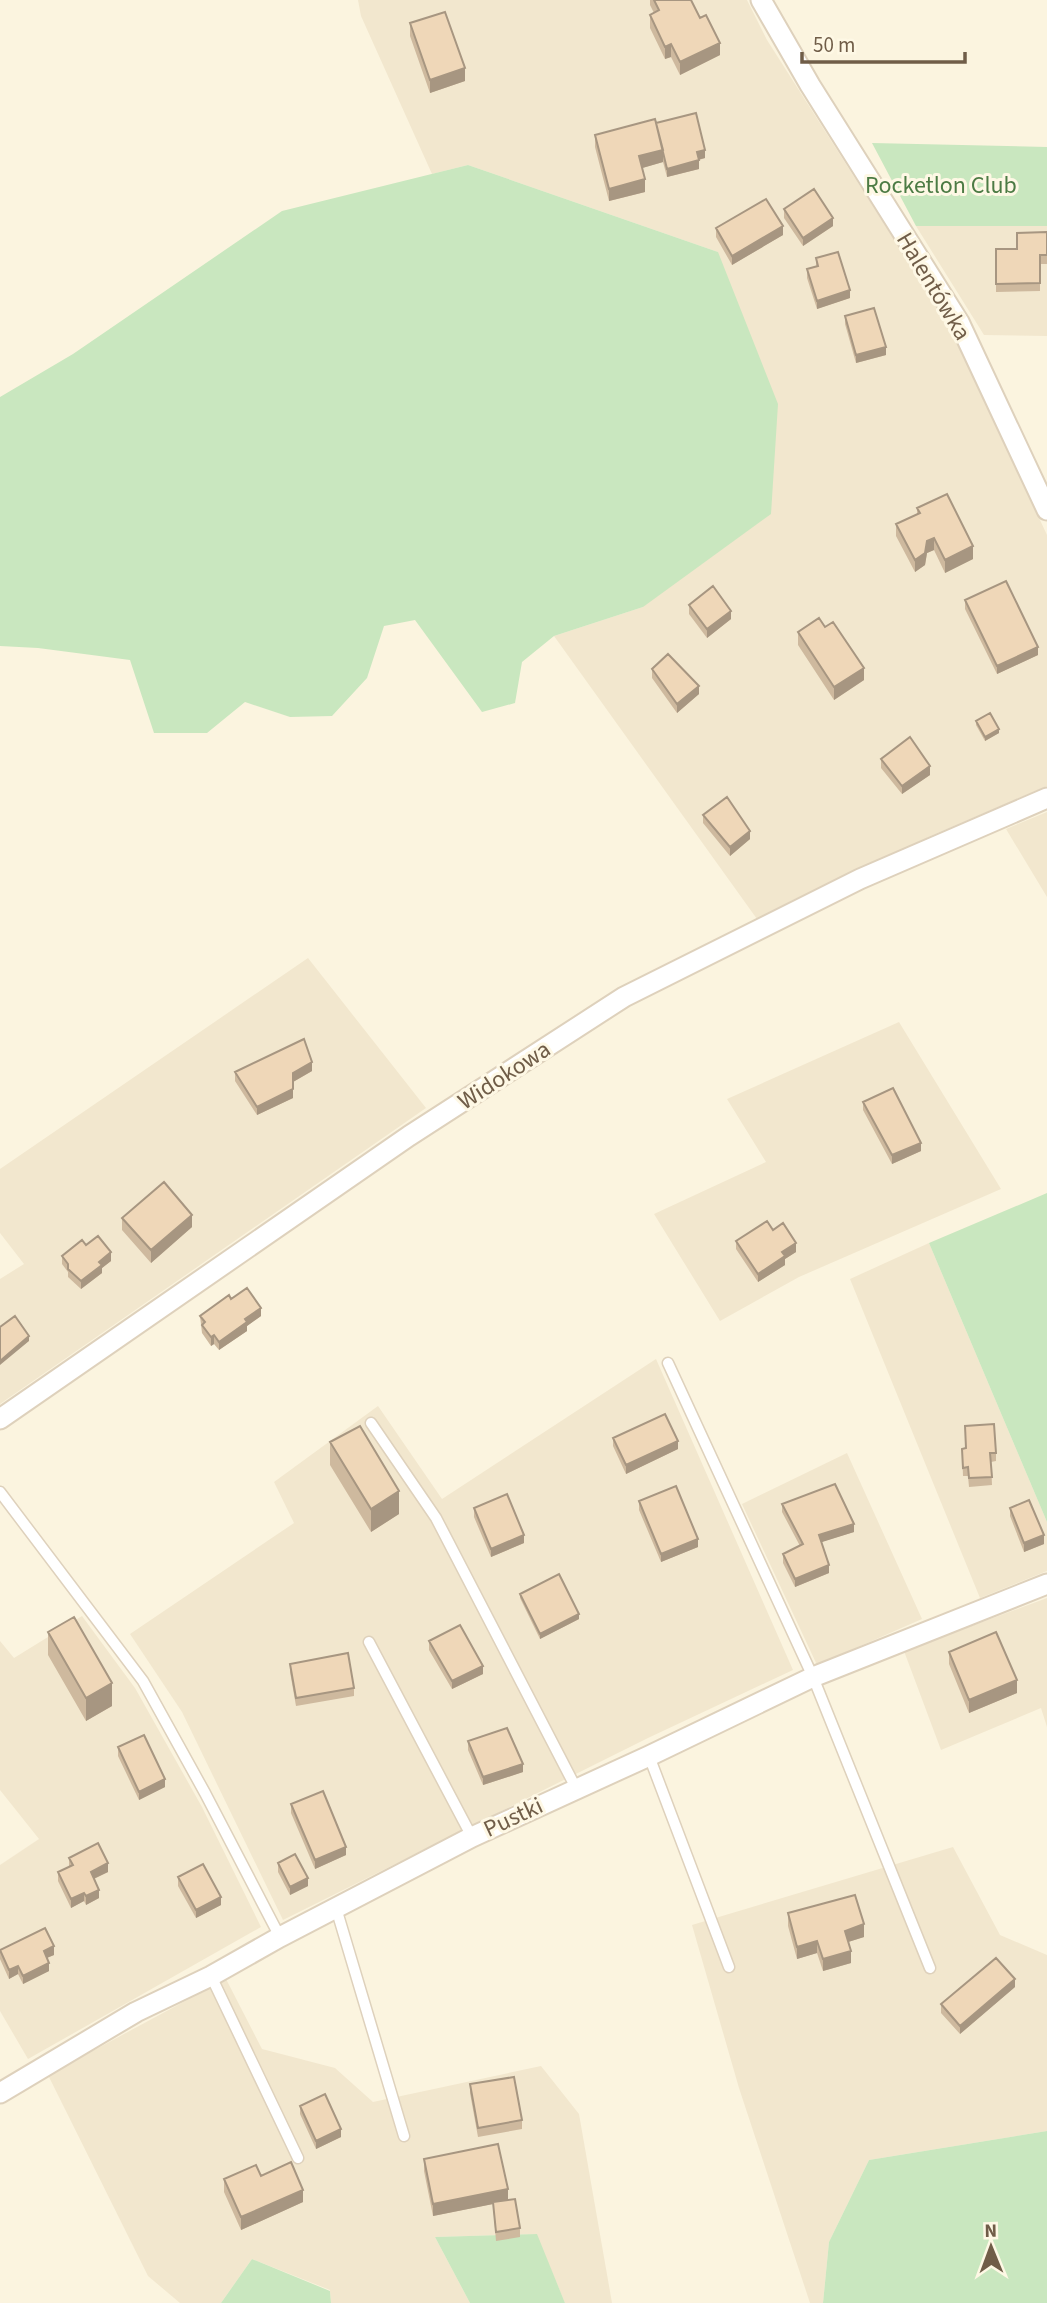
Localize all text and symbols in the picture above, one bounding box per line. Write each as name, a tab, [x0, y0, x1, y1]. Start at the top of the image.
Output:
scale bar	[802, 21, 965, 65]
text: 50 m	[813, 30, 855, 60]
park label: Rocketlon Club	[865, 168, 1017, 203]
street label: Halentówka	[888, 226, 980, 347]
street label: Widokowa	[451, 1032, 558, 1119]
street label: Pustki	[478, 1788, 549, 1846]
north arrow	[956, 2212, 1026, 2282]
text: N	[984, 2218, 997, 2245]

